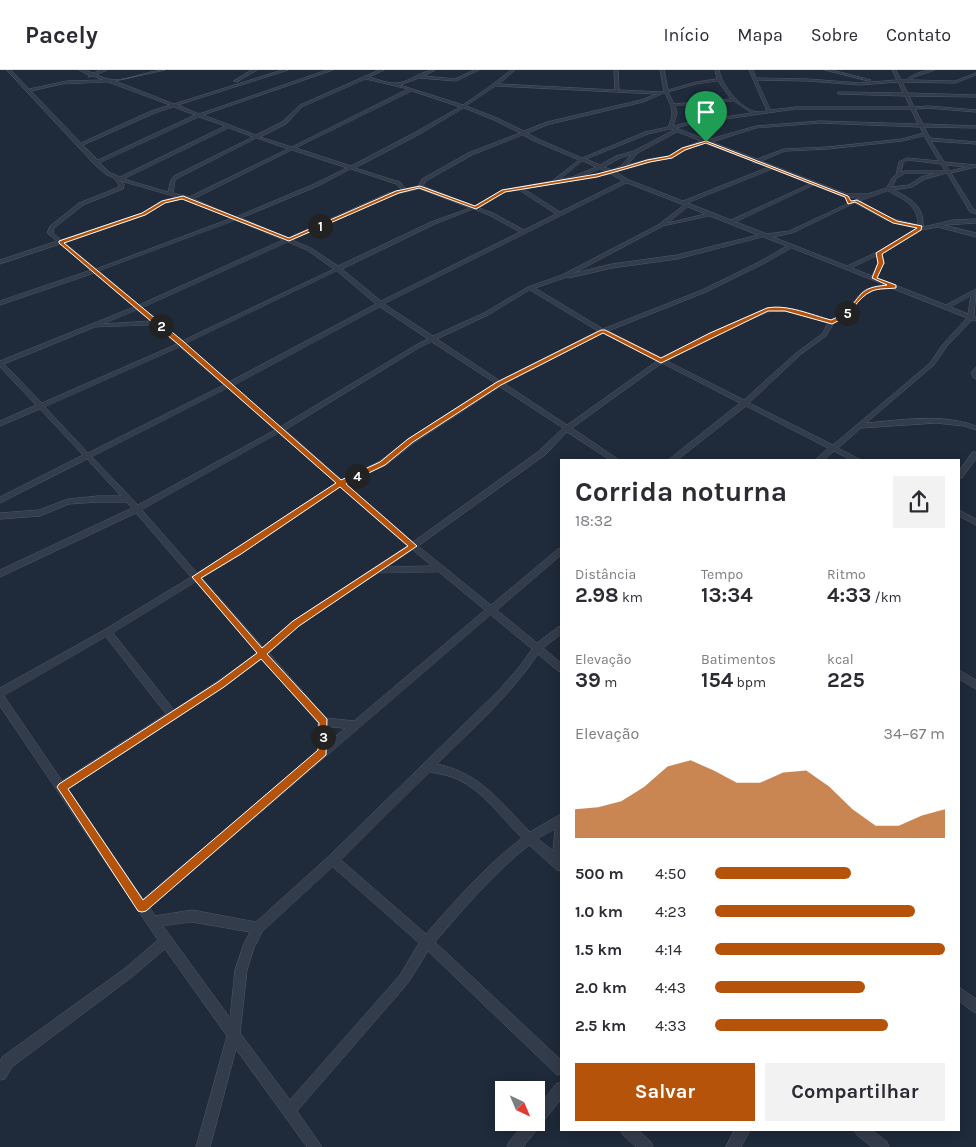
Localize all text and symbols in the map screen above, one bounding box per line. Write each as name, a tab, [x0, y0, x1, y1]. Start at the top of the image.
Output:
text: Pacely	[25, 21, 98, 49]
text: Início	[663, 24, 709, 46]
text: Mapa	[737, 24, 783, 46]
text: Sobre	[811, 24, 858, 46]
text: Contato	[886, 24, 951, 46]
pin	[685, 91, 727, 142]
icon: arrive	[692, 98, 720, 126]
pin: 1	[308, 214, 332, 238]
text: 1	[318, 218, 323, 235]
pin: 5	[834, 300, 860, 326]
text: 5	[843, 305, 852, 322]
pin: 2	[148, 314, 174, 338]
text: 2	[157, 318, 166, 335]
pin: 4	[344, 464, 370, 488]
text: 4	[353, 468, 362, 485]
text: Corrida noturna	[575, 475, 787, 508]
button: share	[893, 476, 945, 528]
text: 18:32	[575, 511, 613, 530]
text: Distância	[575, 566, 636, 583]
text: Tempo	[701, 566, 743, 583]
text: Ritmo	[827, 566, 866, 583]
text: 2.98	[575, 583, 619, 607]
text: 13:34	[701, 583, 753, 607]
text: 4:33	[827, 583, 871, 607]
text: km	[619, 589, 643, 606]
text: /km	[871, 589, 902, 606]
text: Elevação	[575, 651, 631, 668]
text: Batimentos	[701, 651, 776, 668]
text: kcal	[827, 651, 854, 668]
text: 39	[575, 668, 601, 692]
text: 154	[701, 668, 733, 692]
text: 225	[827, 668, 865, 692]
text: m	[601, 674, 617, 691]
text: bpm	[733, 674, 766, 691]
pin: 3	[310, 724, 336, 750]
text: Elevação	[575, 724, 639, 743]
text: 34–67 m	[884, 724, 945, 743]
text: 3	[319, 729, 328, 746]
text: 500 m	[575, 864, 624, 883]
text: 4:50	[655, 864, 686, 883]
text: 1.0 km	[575, 902, 623, 921]
text: 4:23	[655, 902, 686, 921]
text: 1.5 km	[575, 940, 622, 959]
text: 4:14	[655, 940, 682, 959]
text: 2.0 km	[575, 978, 627, 997]
text: 4:43	[655, 978, 686, 997]
text: 2.5 km	[575, 1016, 626, 1035]
text: 4:33	[655, 1016, 687, 1035]
button: Salvar	[575, 1063, 755, 1121]
button: Compartilhar	[765, 1063, 945, 1121]
north arrow	[495, 1081, 545, 1131]
map controls	[495, 1081, 545, 1131]

